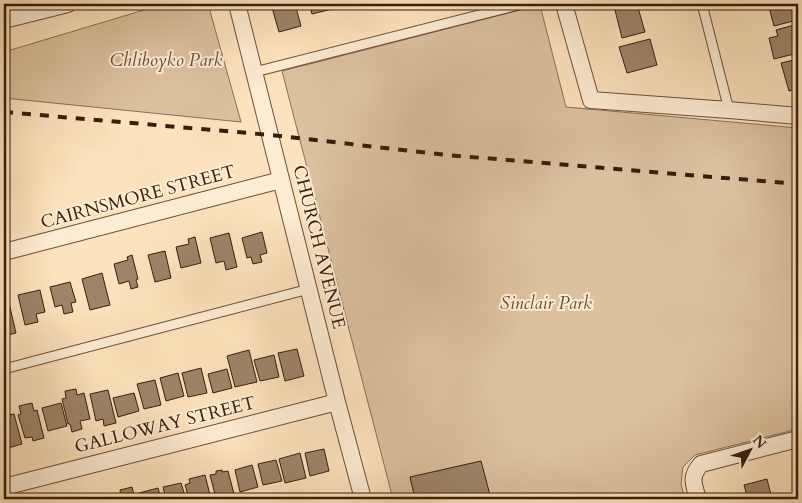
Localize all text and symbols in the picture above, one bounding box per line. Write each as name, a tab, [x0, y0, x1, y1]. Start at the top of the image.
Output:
park label: Chliboyko Park	[110, 48, 222, 73]
street label: CAIRNSMORE STREET	[38, 159, 238, 235]
street label: CHURCH AVENUE	[287, 163, 351, 331]
park label: Sinclair Park	[500, 291, 592, 316]
street label: GALLOWAY STREET	[72, 390, 258, 460]
north arrow	[724, 426, 774, 476]
text: N	[748, 431, 771, 453]

